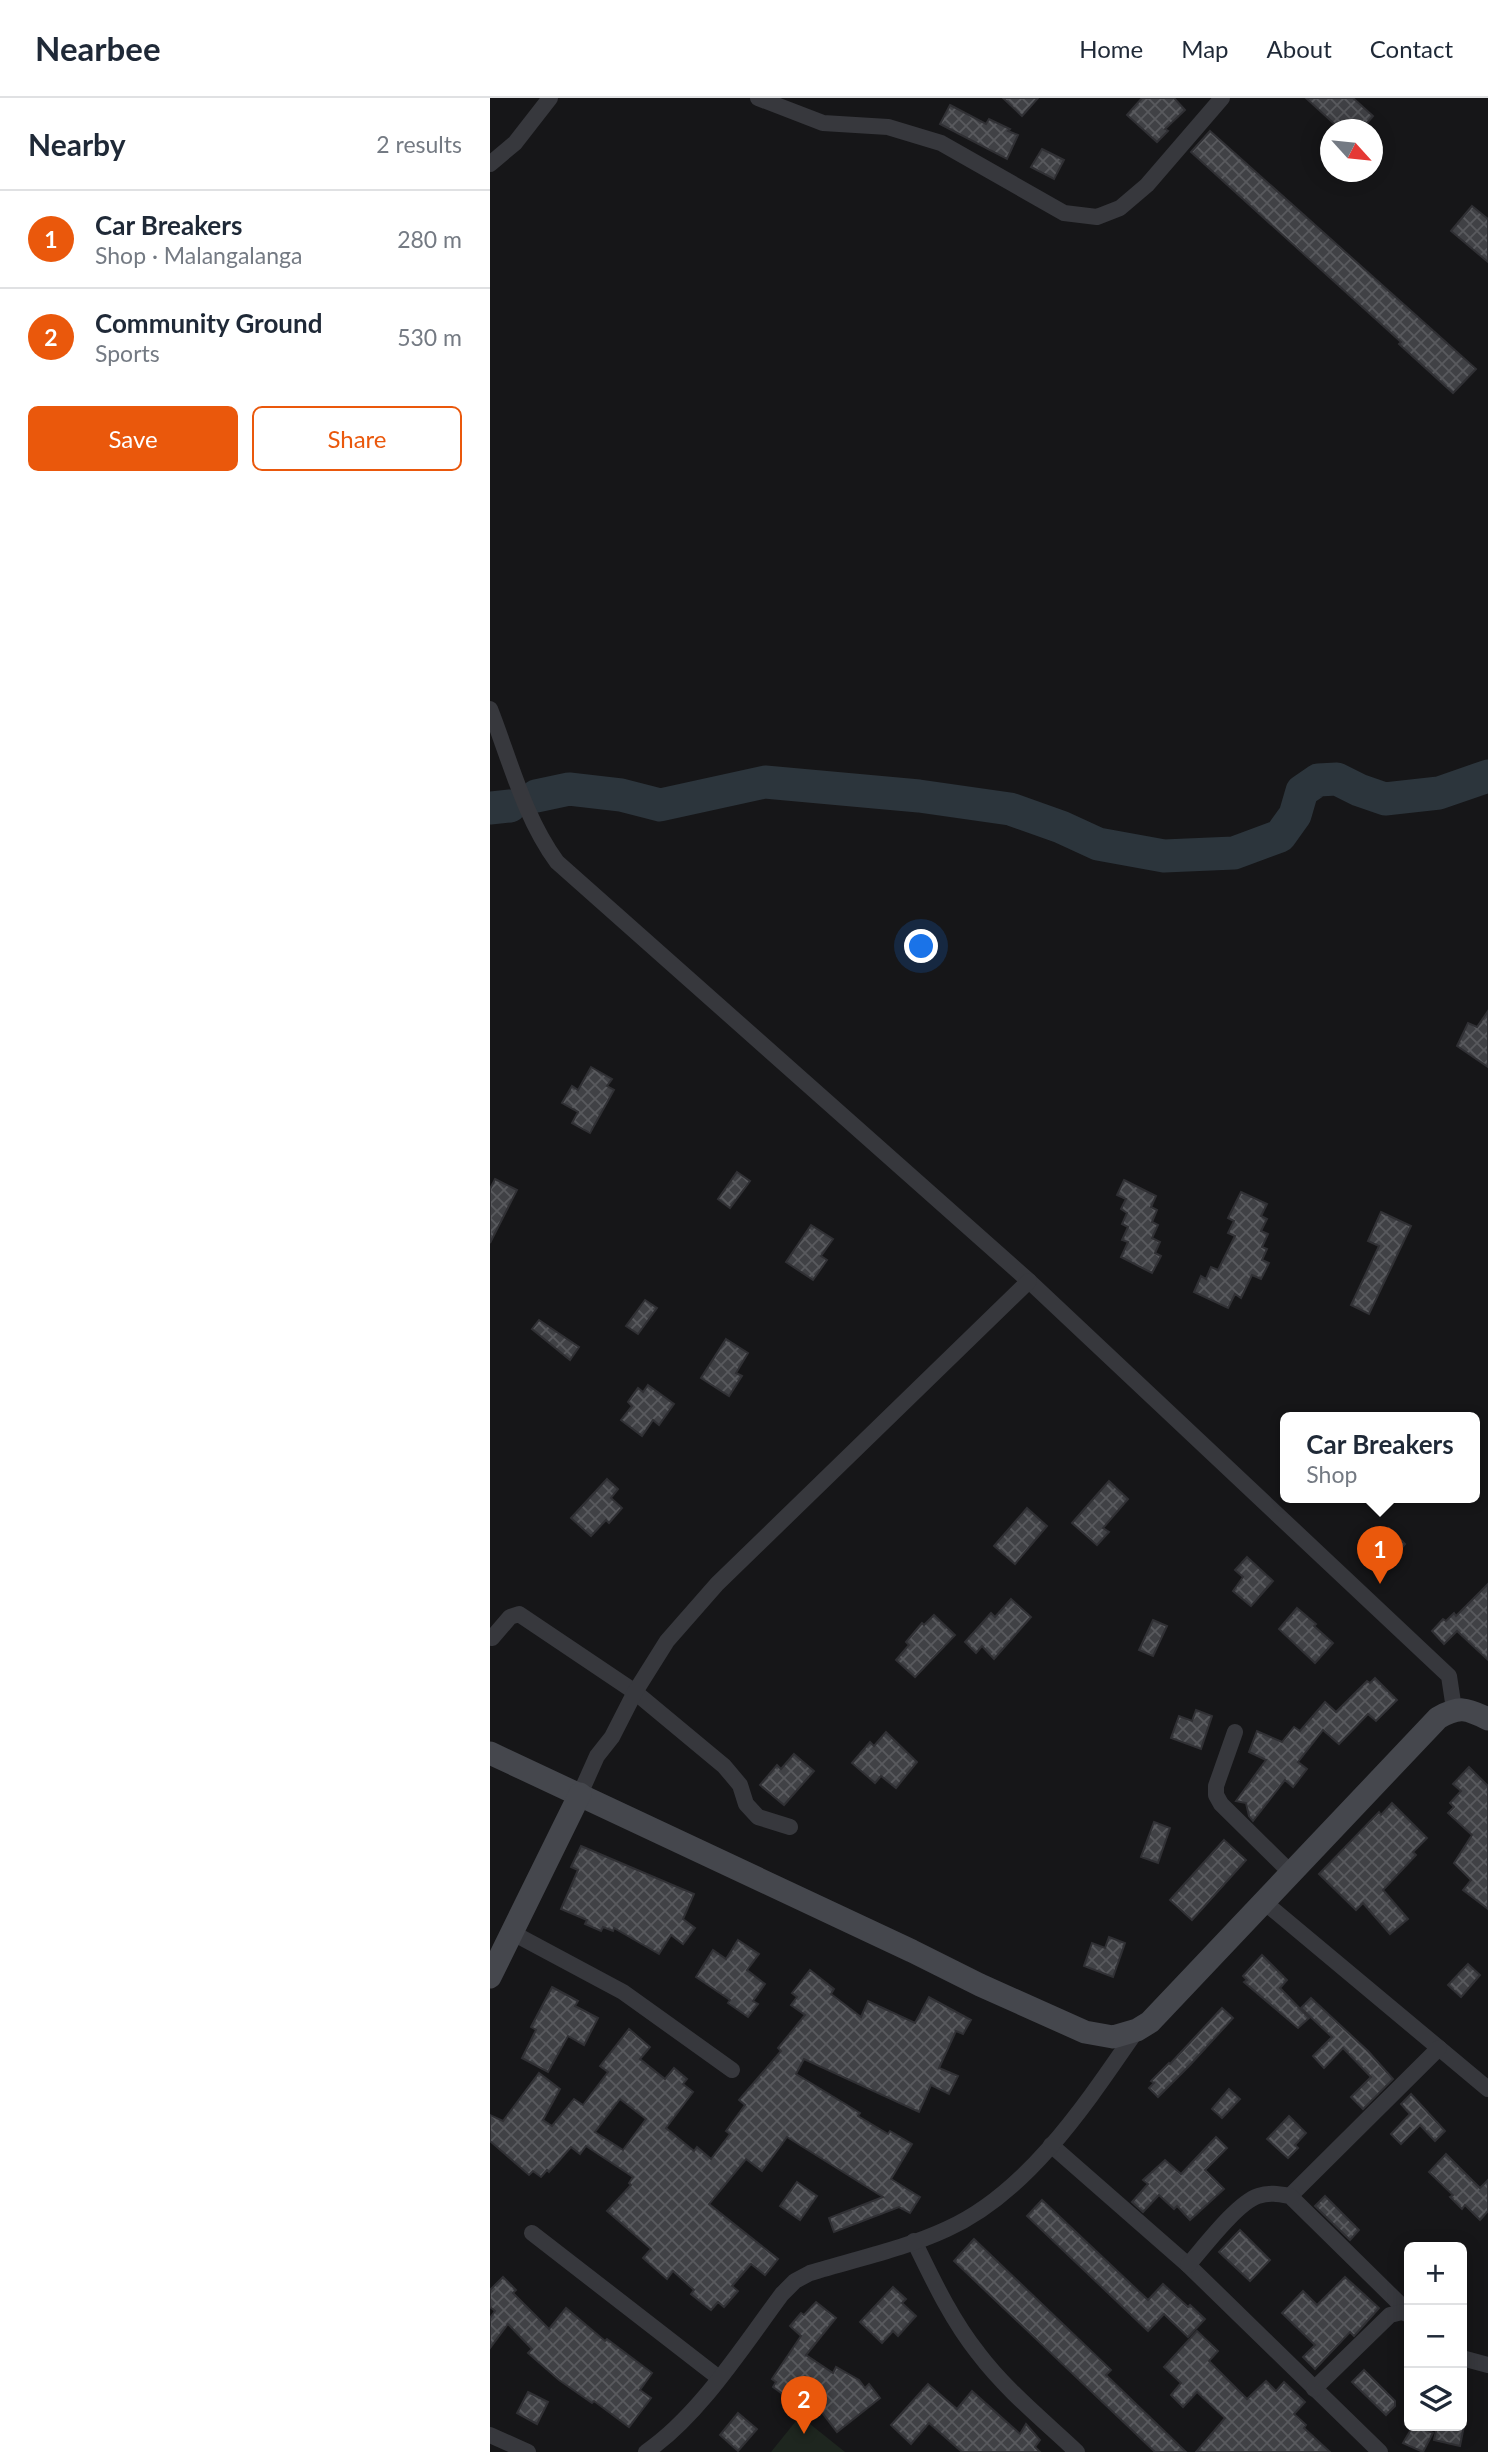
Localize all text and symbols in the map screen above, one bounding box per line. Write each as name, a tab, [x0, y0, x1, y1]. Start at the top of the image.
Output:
text: Nearbee	[35, 28, 161, 68]
text: Home	[1079, 34, 1143, 63]
text: Map	[1181, 34, 1229, 63]
text: About	[1267, 34, 1332, 63]
text: Contact	[1370, 34, 1453, 63]
north arrow	[1320, 119, 1383, 182]
text: Nearby	[28, 126, 126, 162]
text: 2 results	[376, 130, 462, 158]
text: Car Breakers	[95, 209, 242, 241]
text: 1	[44, 225, 58, 253]
text: 280 m	[397, 225, 462, 253]
text: Shop · Malangalanga	[95, 241, 302, 269]
text: Community Ground	[95, 307, 322, 339]
text: 2	[44, 323, 58, 351]
text: 530 m	[397, 323, 462, 351]
text: Sports	[95, 339, 160, 367]
button: Save	[28, 406, 238, 471]
button: Share	[252, 406, 462, 471]
your location	[904, 929, 938, 963]
popup	[1280, 1412, 1480, 1503]
text: Car Breakers	[1306, 1428, 1454, 1460]
text: Shop	[1306, 1460, 1357, 1488]
pin: 1	[1357, 1526, 1403, 1584]
map controls	[1404, 2242, 1467, 2431]
button: +	[1404, 2242, 1467, 2305]
button: −	[1404, 2305, 1467, 2368]
button: layers	[1404, 2368, 1467, 2431]
pin: 2	[781, 2376, 827, 2434]

